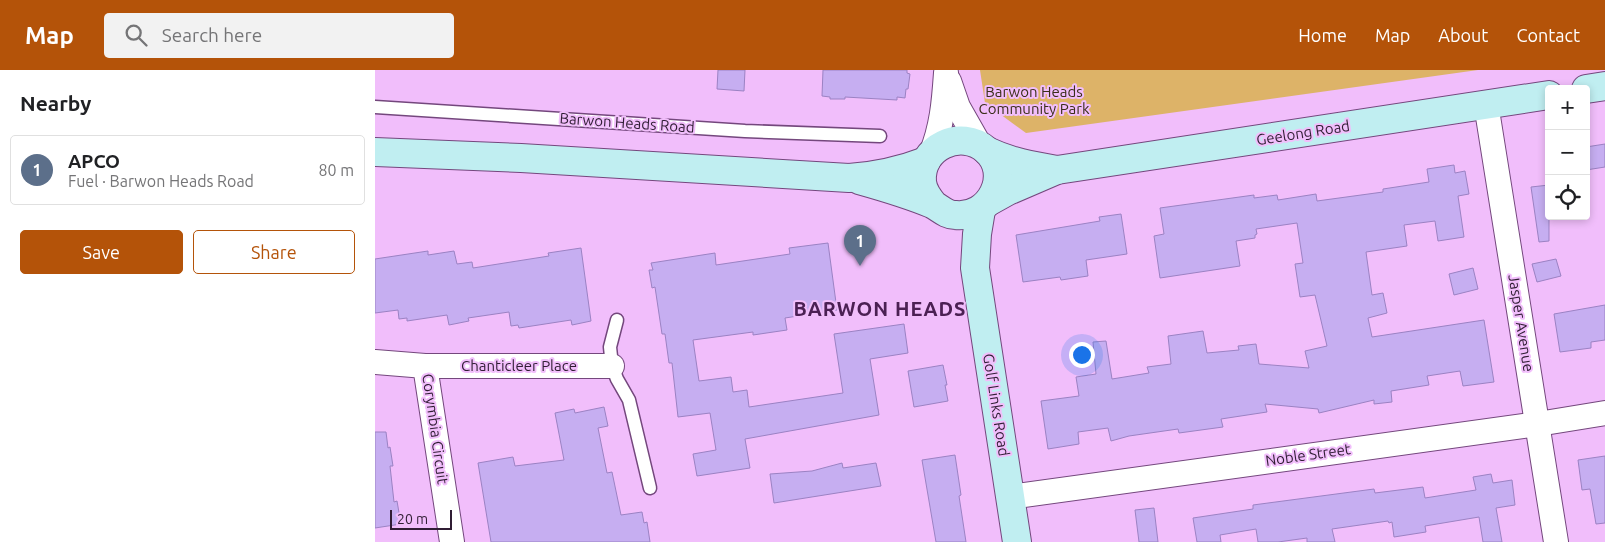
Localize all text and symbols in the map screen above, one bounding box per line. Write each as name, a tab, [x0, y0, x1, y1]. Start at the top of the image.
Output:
search box	[104, 13, 454, 58]
icon: search	[122, 21, 150, 49]
text: Map	[25, 22, 74, 49]
text: Search here	[162, 24, 262, 46]
text: Home	[1298, 25, 1347, 45]
text: Map	[1375, 25, 1410, 45]
text: About	[1438, 25, 1488, 45]
text: Contact	[1516, 25, 1580, 45]
park label: Barwon Heads Community Park	[978, 83, 1090, 117]
map controls	[1545, 85, 1590, 220]
button: +	[1545, 85, 1590, 130]
text: Nearby	[20, 91, 91, 115]
street label: Barwon Heads Road	[559, 109, 695, 136]
street label: Geelong Road	[1255, 117, 1351, 148]
button: −	[1545, 130, 1590, 175]
text: APCO	[68, 150, 120, 172]
text: 1	[32, 161, 42, 179]
text: 80 m	[318, 161, 354, 179]
text: Fuel · Barwon Heads Road	[68, 172, 254, 190]
button: locate	[1545, 175, 1590, 220]
pin: 1	[844, 225, 876, 266]
button: Save	[20, 230, 183, 274]
button: Share	[193, 230, 355, 274]
street label: Jasper Avenue	[1505, 273, 1538, 373]
district label: BARWON HEADS	[794, 297, 966, 320]
your location	[1069, 342, 1095, 368]
street label: Golf Links Road	[980, 352, 1013, 457]
street label: Chanticleer Place	[461, 357, 577, 374]
street label: Corymbia Circuit	[419, 373, 452, 485]
street label: Noble Street	[1264, 440, 1352, 469]
scale bar	[390, 507, 453, 530]
text: 20 m	[397, 511, 428, 527]

